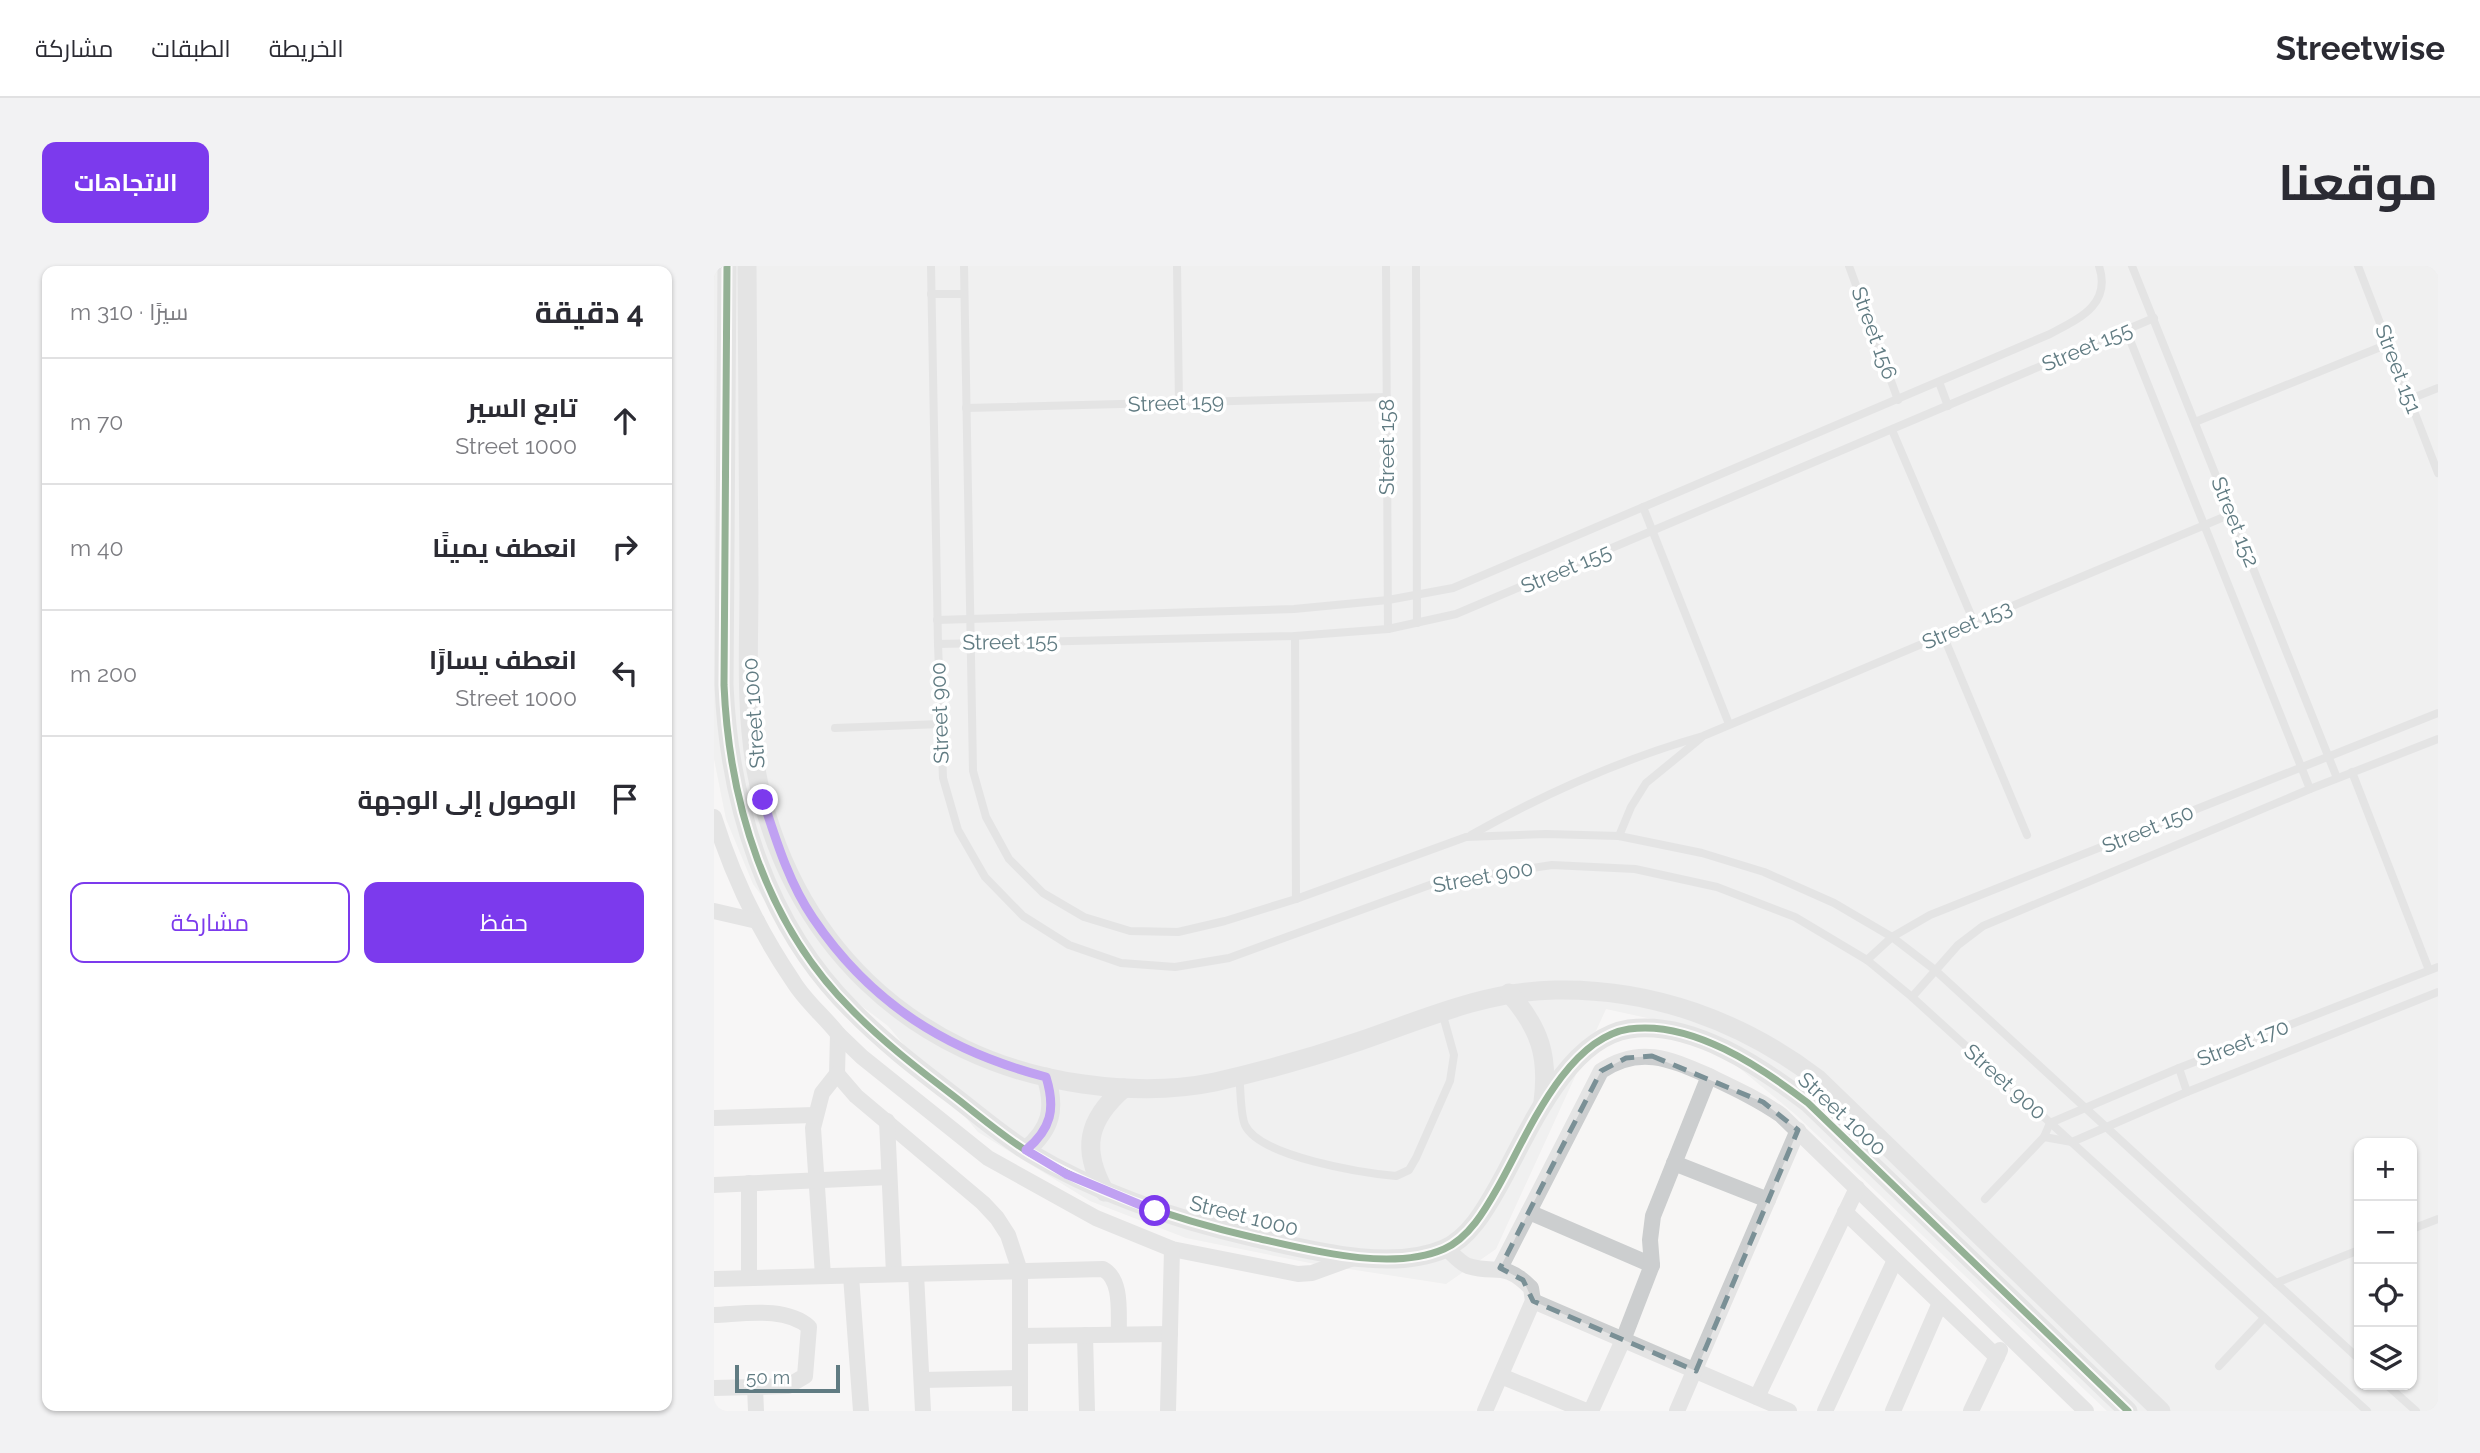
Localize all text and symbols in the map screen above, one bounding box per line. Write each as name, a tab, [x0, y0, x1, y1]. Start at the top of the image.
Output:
text: Streetwise	[2276, 29, 2445, 68]
text: مشاركة	[35, 34, 113, 63]
text: الطبقات	[151, 34, 231, 63]
text: الخريطة	[269, 34, 344, 63]
button: الاتجاهات	[42, 142, 209, 223]
text: موقعنا	[2278, 154, 2438, 211]
street label: Street 156	[1846, 283, 1903, 383]
text: 4 دقيقة	[535, 295, 644, 330]
text: سيرًا · 310 m	[70, 298, 188, 325]
street label: Street 155	[2038, 316, 2136, 377]
street label: Street 151	[2370, 321, 2427, 417]
street label: Street 159	[1127, 388, 1225, 417]
text: تابع السير	[467, 393, 577, 423]
street label: Street 158	[1374, 399, 1399, 495]
icon: ahead	[606, 402, 644, 440]
text: 70 m	[70, 408, 123, 435]
text: Street 1000	[455, 432, 577, 459]
street label: Street 152	[2206, 473, 2265, 571]
icon: right	[606, 528, 644, 566]
text: انعطف يمينًا	[432, 533, 577, 563]
text: 40 m	[70, 534, 124, 561]
street label: Street 155	[1517, 538, 1615, 599]
street label: Street 153	[1918, 594, 2016, 655]
street label: Street 155	[962, 628, 1058, 655]
text: انعطف يسارًا	[429, 645, 577, 675]
icon: left	[606, 654, 644, 692]
street label: Street 1000	[737, 657, 770, 769]
text: 200 m	[70, 660, 137, 687]
street label: Street 900	[925, 662, 954, 764]
text: Street 1000	[455, 684, 577, 711]
icon: arrive	[606, 780, 644, 818]
route end	[747, 784, 778, 815]
text: الوصول إلى الوجهة	[357, 785, 577, 815]
street label: Street 150	[2098, 799, 2197, 858]
street label: Street 900	[1431, 855, 1535, 898]
button: مشاركة	[70, 882, 350, 963]
button: حفظ	[364, 882, 644, 963]
street label: Street 170	[2193, 1014, 2292, 1071]
street label: Street 900	[1959, 1038, 2051, 1125]
street label: Street 1000	[1793, 1067, 1892, 1161]
map controls	[2354, 1138, 2417, 1390]
button: +	[2354, 1138, 2417, 1201]
street label: Street 1000	[1187, 1190, 1301, 1241]
route start	[1139, 1195, 1170, 1226]
button: −	[2354, 1201, 2417, 1264]
button: locate	[2354, 1264, 2417, 1327]
button: layers	[2354, 1327, 2417, 1390]
scale bar	[735, 1362, 840, 1394]
text: 50 m	[746, 1366, 790, 1388]

